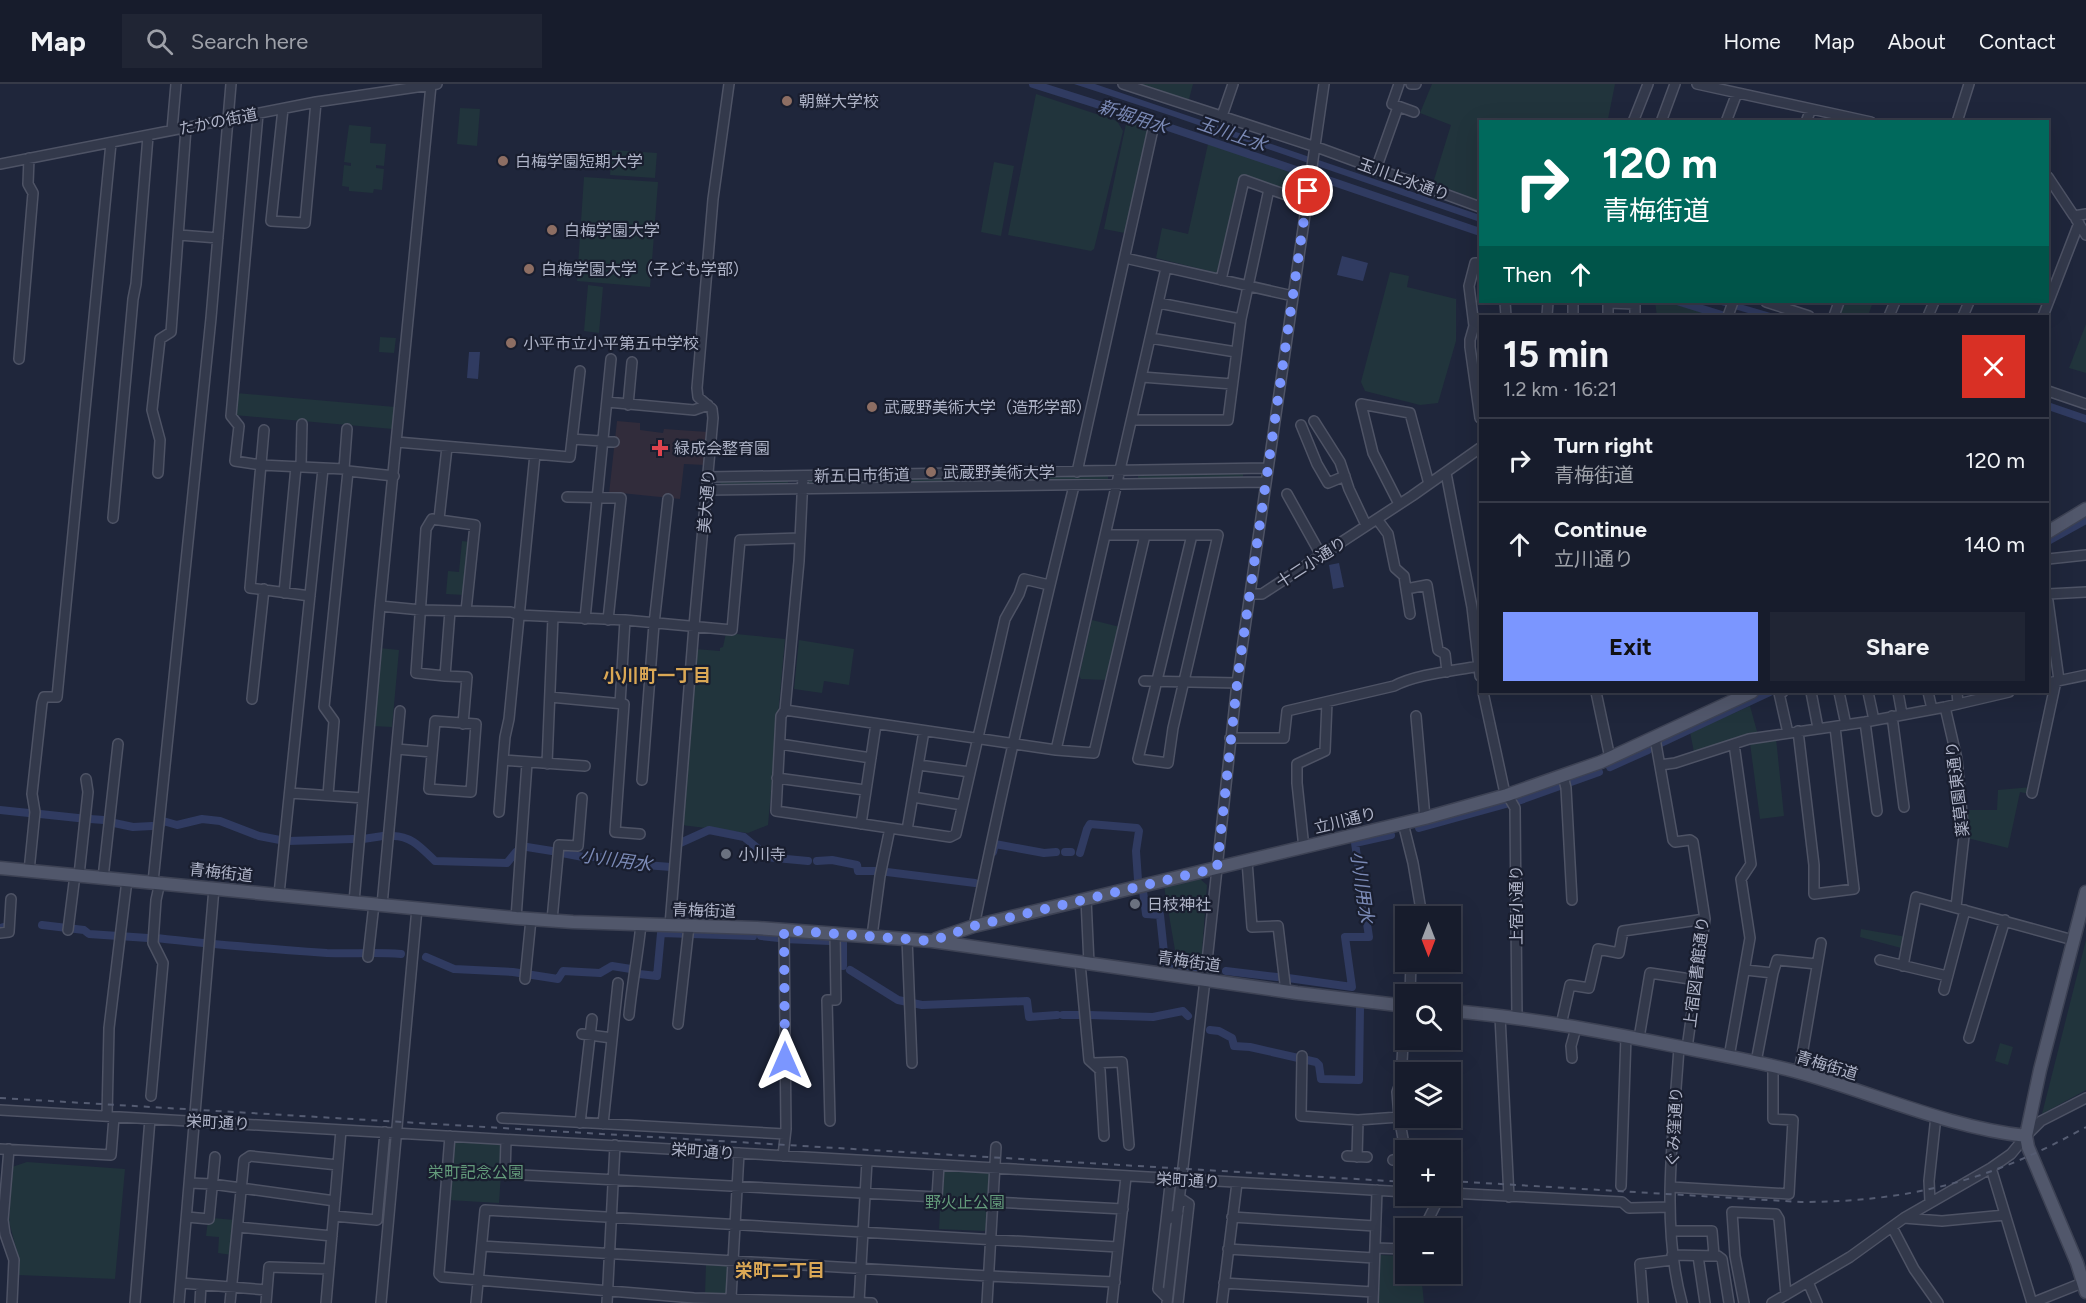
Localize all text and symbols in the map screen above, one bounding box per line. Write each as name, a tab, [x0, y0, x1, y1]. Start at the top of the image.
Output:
search box	[122, 14, 542, 68]
text: Map	[30, 24, 86, 58]
icon: search	[143, 25, 176, 58]
text: Search here	[191, 28, 308, 55]
text: Home	[1724, 29, 1781, 54]
text: Map	[1814, 29, 1855, 54]
text: About	[1888, 29, 1946, 54]
text: Contact	[1979, 29, 2056, 54]
place label: 朝鮮大学校	[799, 92, 879, 111]
marker: 朝鮮大学校	[780, 94, 794, 108]
water label: 新堀用水	[1095, 95, 1173, 139]
street label: たかの街道	[177, 105, 259, 138]
water label: 玉川上水	[1194, 112, 1272, 157]
text: 120 m	[1602, 138, 1718, 189]
icon: right	[1503, 144, 1581, 222]
place label: 白梅学園短期大学	[515, 152, 643, 171]
marker: 白梅学園短期大学	[496, 154, 510, 168]
street label: 玉川上水通り	[1355, 154, 1452, 205]
pin	[1282, 165, 1333, 216]
icon: arrive	[1291, 174, 1324, 207]
text: 青梅街道	[1602, 194, 1710, 227]
place label: 白梅学園大学	[564, 221, 660, 240]
marker: 白梅学園大学	[545, 223, 559, 237]
icon: ahead	[1564, 258, 1597, 291]
place label: 白梅学園大学（子ども学部）	[541, 260, 749, 279]
text: Then	[1503, 261, 1552, 288]
marker: 白梅学園大学（子ども学部）	[522, 262, 536, 276]
text: 15 min	[1503, 333, 1609, 376]
place label: 小平市立小平第五中学校	[523, 334, 699, 353]
button: close	[1962, 335, 2025, 398]
marker: 小平市立小平第五中学校	[504, 336, 518, 350]
text: 1.2 km · 16:21	[1503, 377, 1617, 401]
place label: 武蔵野美術大学（造形学部）	[884, 398, 1092, 417]
marker: 武蔵野美術大学（造形学部）	[865, 400, 879, 414]
text: Turn right	[1554, 432, 1653, 459]
marker: 緑成会整育園	[651, 439, 669, 457]
place label: 緑成会整育園	[674, 439, 770, 458]
icon: right	[1503, 444, 1536, 477]
text: 120 m	[1965, 447, 2025, 474]
place label: 武蔵野美術大学	[943, 463, 1055, 482]
text: 青梅街道	[1554, 463, 1634, 487]
street label: 新五日市街道	[814, 465, 910, 486]
marker: 武蔵野美術大学	[924, 465, 938, 479]
street label: 美大通り	[694, 468, 719, 534]
text: Continue	[1554, 516, 1647, 543]
icon: ahead	[1503, 528, 1536, 561]
text: 140 m	[1964, 531, 2025, 558]
street label: 十二小通り	[1273, 533, 1350, 592]
text: 立川通り	[1554, 547, 1634, 571]
button: Exit	[1503, 612, 1758, 681]
button: Share	[1770, 612, 2025, 681]
district label: 小川町一丁目	[603, 665, 711, 687]
street label: 薬草園東通り	[1942, 740, 1973, 838]
street label: 立川通り	[1312, 804, 1378, 837]
water label: 小川用水	[579, 844, 655, 876]
place label: 小川寺	[738, 845, 786, 864]
marker: 小川寺	[719, 847, 733, 861]
water label: 小川用水	[1346, 850, 1378, 926]
street label: 青梅街道	[188, 860, 254, 885]
street label: 上宿小通り	[1507, 865, 1526, 945]
place label: 日枝神社	[1147, 895, 1211, 914]
marker: 日枝神社	[1128, 897, 1142, 911]
street label: 青梅街道	[672, 900, 736, 921]
north arrow	[1395, 906, 1461, 972]
map controls	[1395, 906, 1461, 1284]
street label: 上宿図書館通り	[1680, 915, 1713, 1029]
street label: 青梅街道	[1156, 948, 1222, 975]
button: search	[1395, 984, 1461, 1050]
position arrow	[753, 1028, 817, 1092]
street label: 青梅街道	[1793, 1047, 1860, 1084]
button: layers	[1395, 1062, 1461, 1128]
street label: ぐみ窪通り	[1663, 1086, 1686, 1168]
street label: 栄町通り	[186, 1111, 250, 1134]
street label: 栄町通り	[670, 1140, 736, 1163]
button: +	[1395, 1140, 1461, 1206]
park label: 栄町記念公園	[428, 1163, 524, 1182]
street label: 栄町通り	[1156, 1169, 1220, 1192]
park label: 野火止公園	[925, 1193, 1005, 1212]
button: −	[1395, 1218, 1461, 1284]
district label: 栄町二丁目	[735, 1260, 825, 1282]

